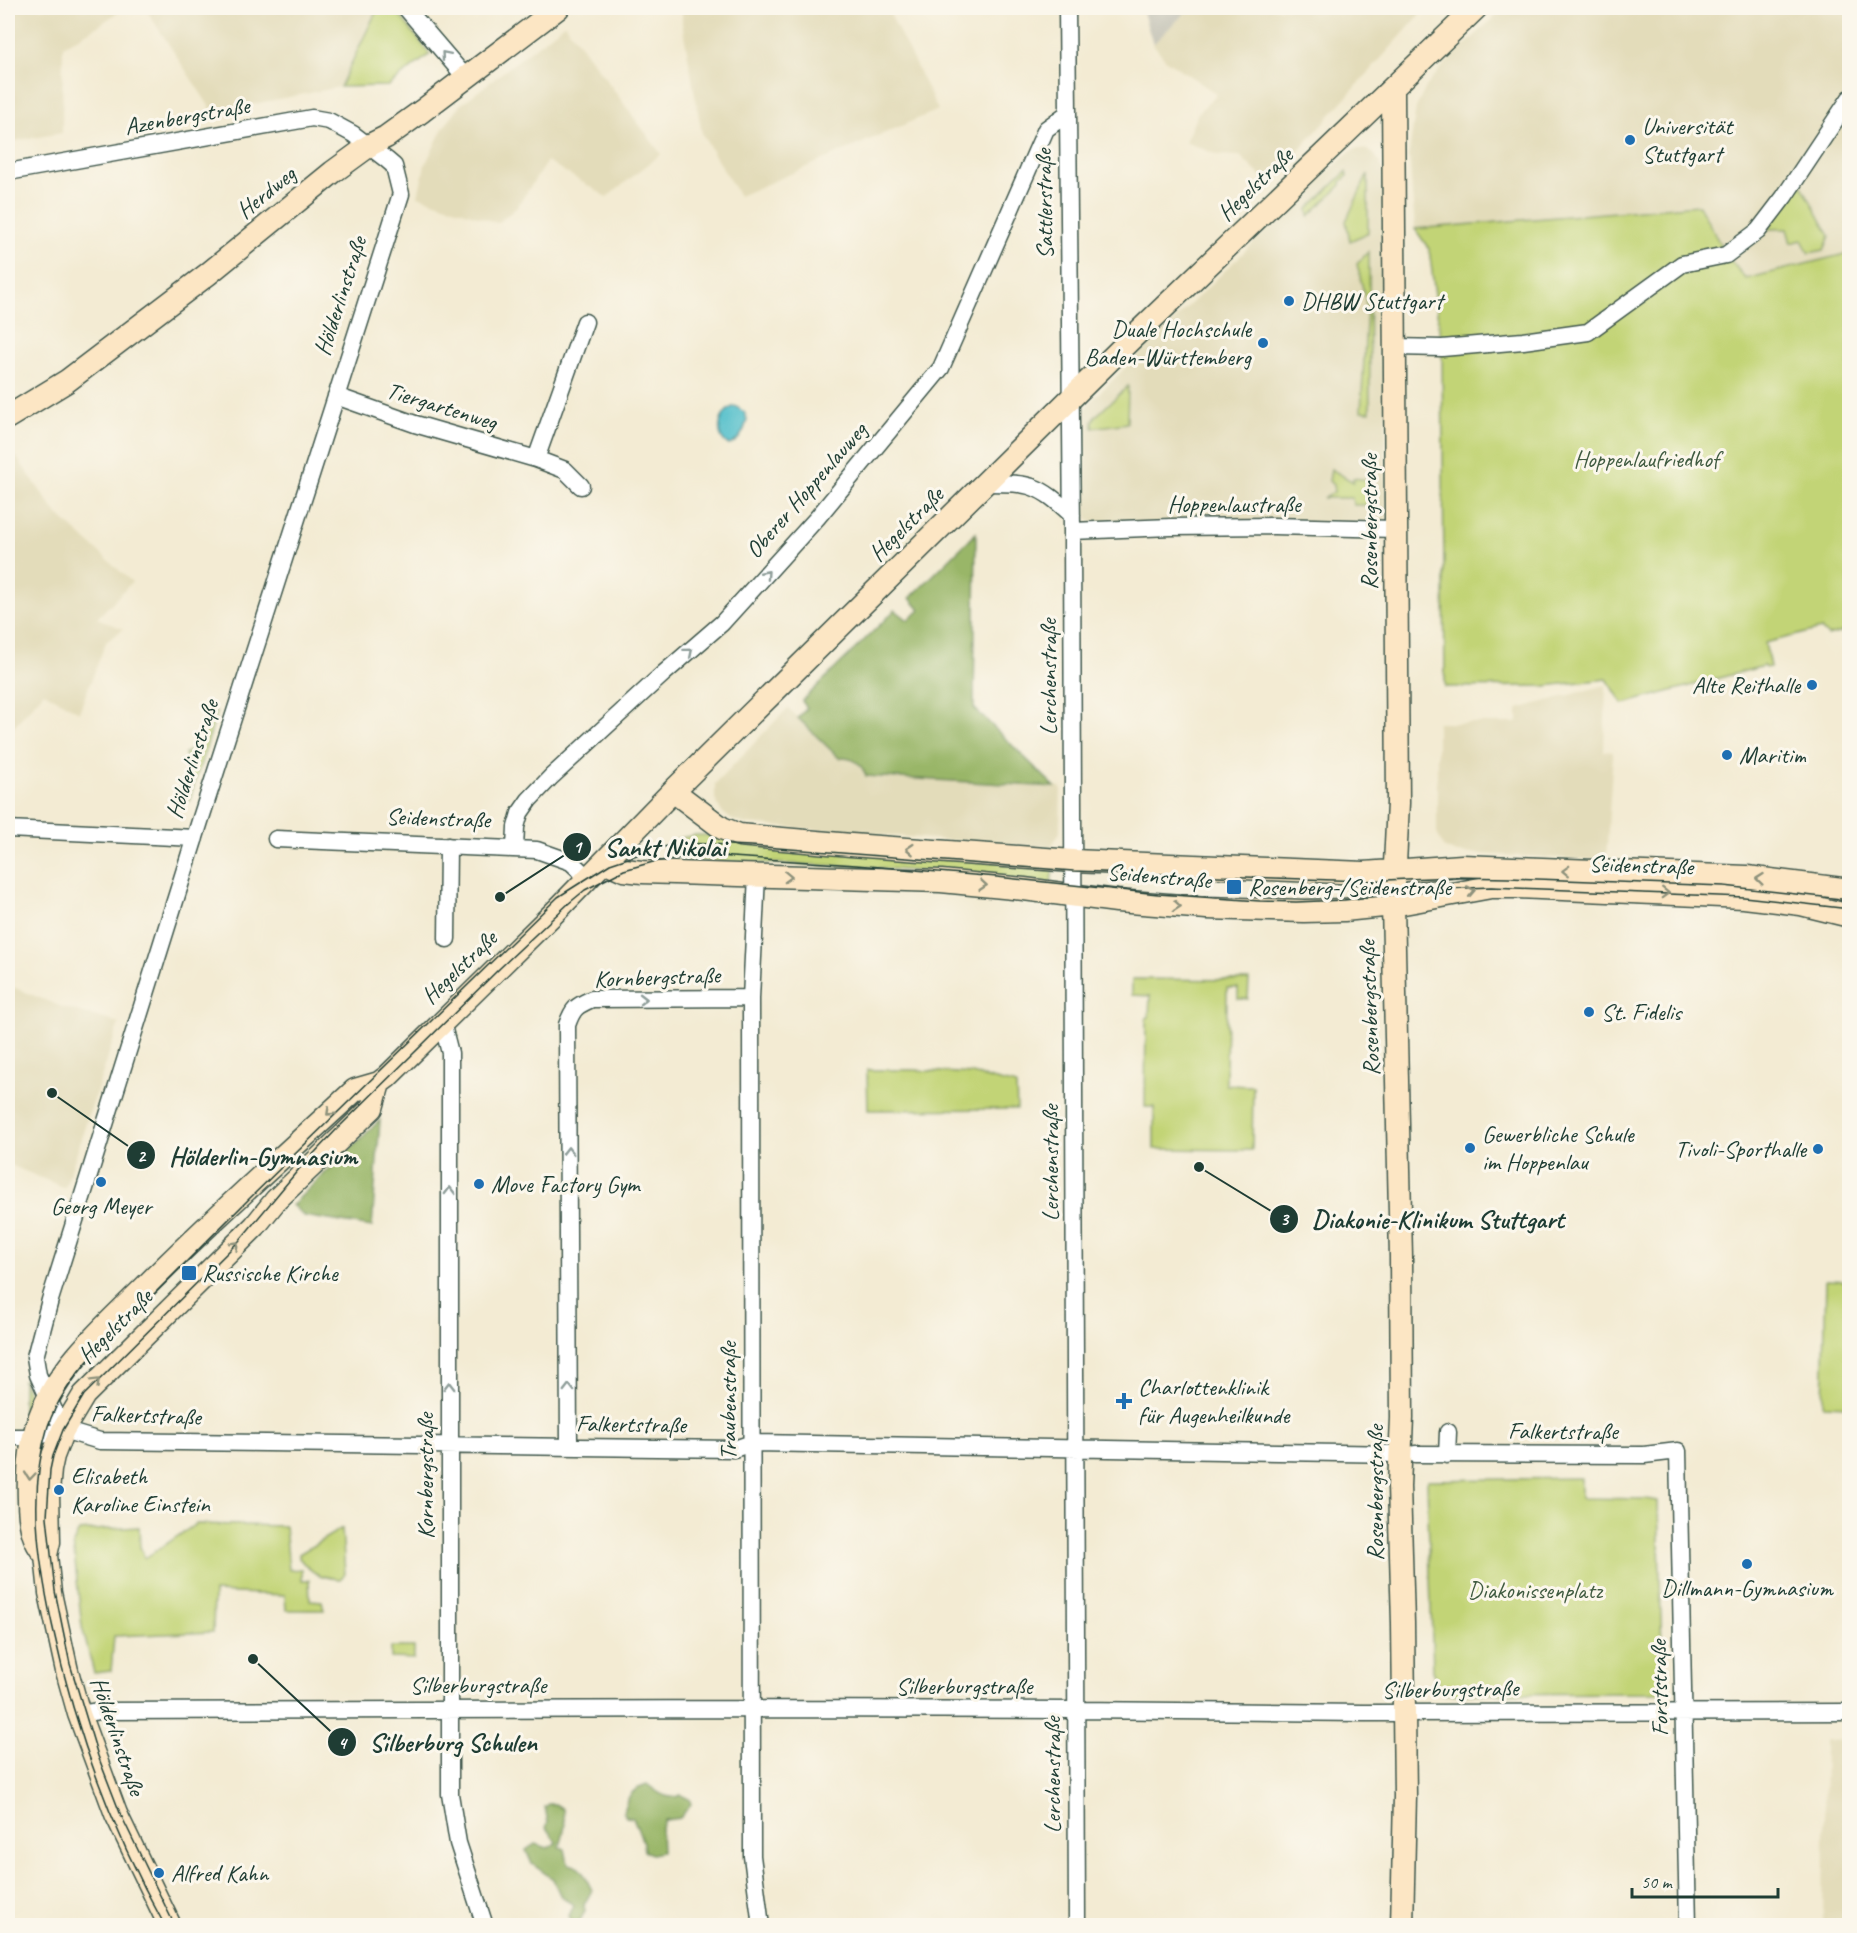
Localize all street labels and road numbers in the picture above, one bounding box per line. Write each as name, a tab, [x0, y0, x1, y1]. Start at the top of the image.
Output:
street label: Azenbergstraße	[122, 90, 254, 142]
street label: Hegelstraße	[1211, 139, 1301, 227]
street label: Sattlerstraße	[1028, 146, 1060, 259]
street label: Herdweg	[230, 158, 303, 225]
street label: Hölderlinstraße	[307, 231, 374, 359]
street label: Tiergartenweg	[383, 375, 502, 437]
street label: Oberer Hoppenlauweg	[739, 415, 874, 564]
street label: Rosenbergstraße	[1354, 452, 1384, 590]
street label: Hegelstraße	[862, 479, 951, 568]
street label: Hoppenlaustraße	[1167, 489, 1303, 519]
street label: Lerchenstraße	[1033, 617, 1063, 735]
street label: Hölderlinstraße	[159, 694, 226, 822]
street label: Seidenstraße	[385, 801, 493, 835]
street label: Seidenstraße	[1588, 848, 1696, 882]
street label: Seidenstraße	[1106, 857, 1214, 896]
street label: Hegelstraße	[415, 922, 505, 1010]
street label: Rosenbergstraße	[1352, 937, 1386, 1076]
street label: Kornbergstraße	[593, 960, 723, 994]
street label: Lerchenstraße	[1035, 1103, 1065, 1221]
street label: Hegelstraße	[71, 1281, 160, 1370]
street label: Traubenstraße	[713, 1339, 743, 1460]
street label: Falkertstraße	[91, 1398, 204, 1432]
street label: Falkertstraße	[576, 1408, 688, 1440]
street label: Kornbergstraße	[410, 1411, 440, 1539]
street label: Falkertstraße	[1508, 1416, 1620, 1446]
street label: Rosenbergstraße	[1360, 1423, 1390, 1561]
street label: Forststraße	[1643, 1637, 1675, 1736]
street label: Silberburgstraße	[410, 1670, 549, 1700]
street label: Silberburgstraße	[896, 1671, 1035, 1701]
street label: Hölderlinstraße	[84, 1673, 153, 1801]
street label: Silberburgstraße	[1381, 1673, 1521, 1705]
street label: Lerchenstraße	[1037, 1715, 1067, 1833]

